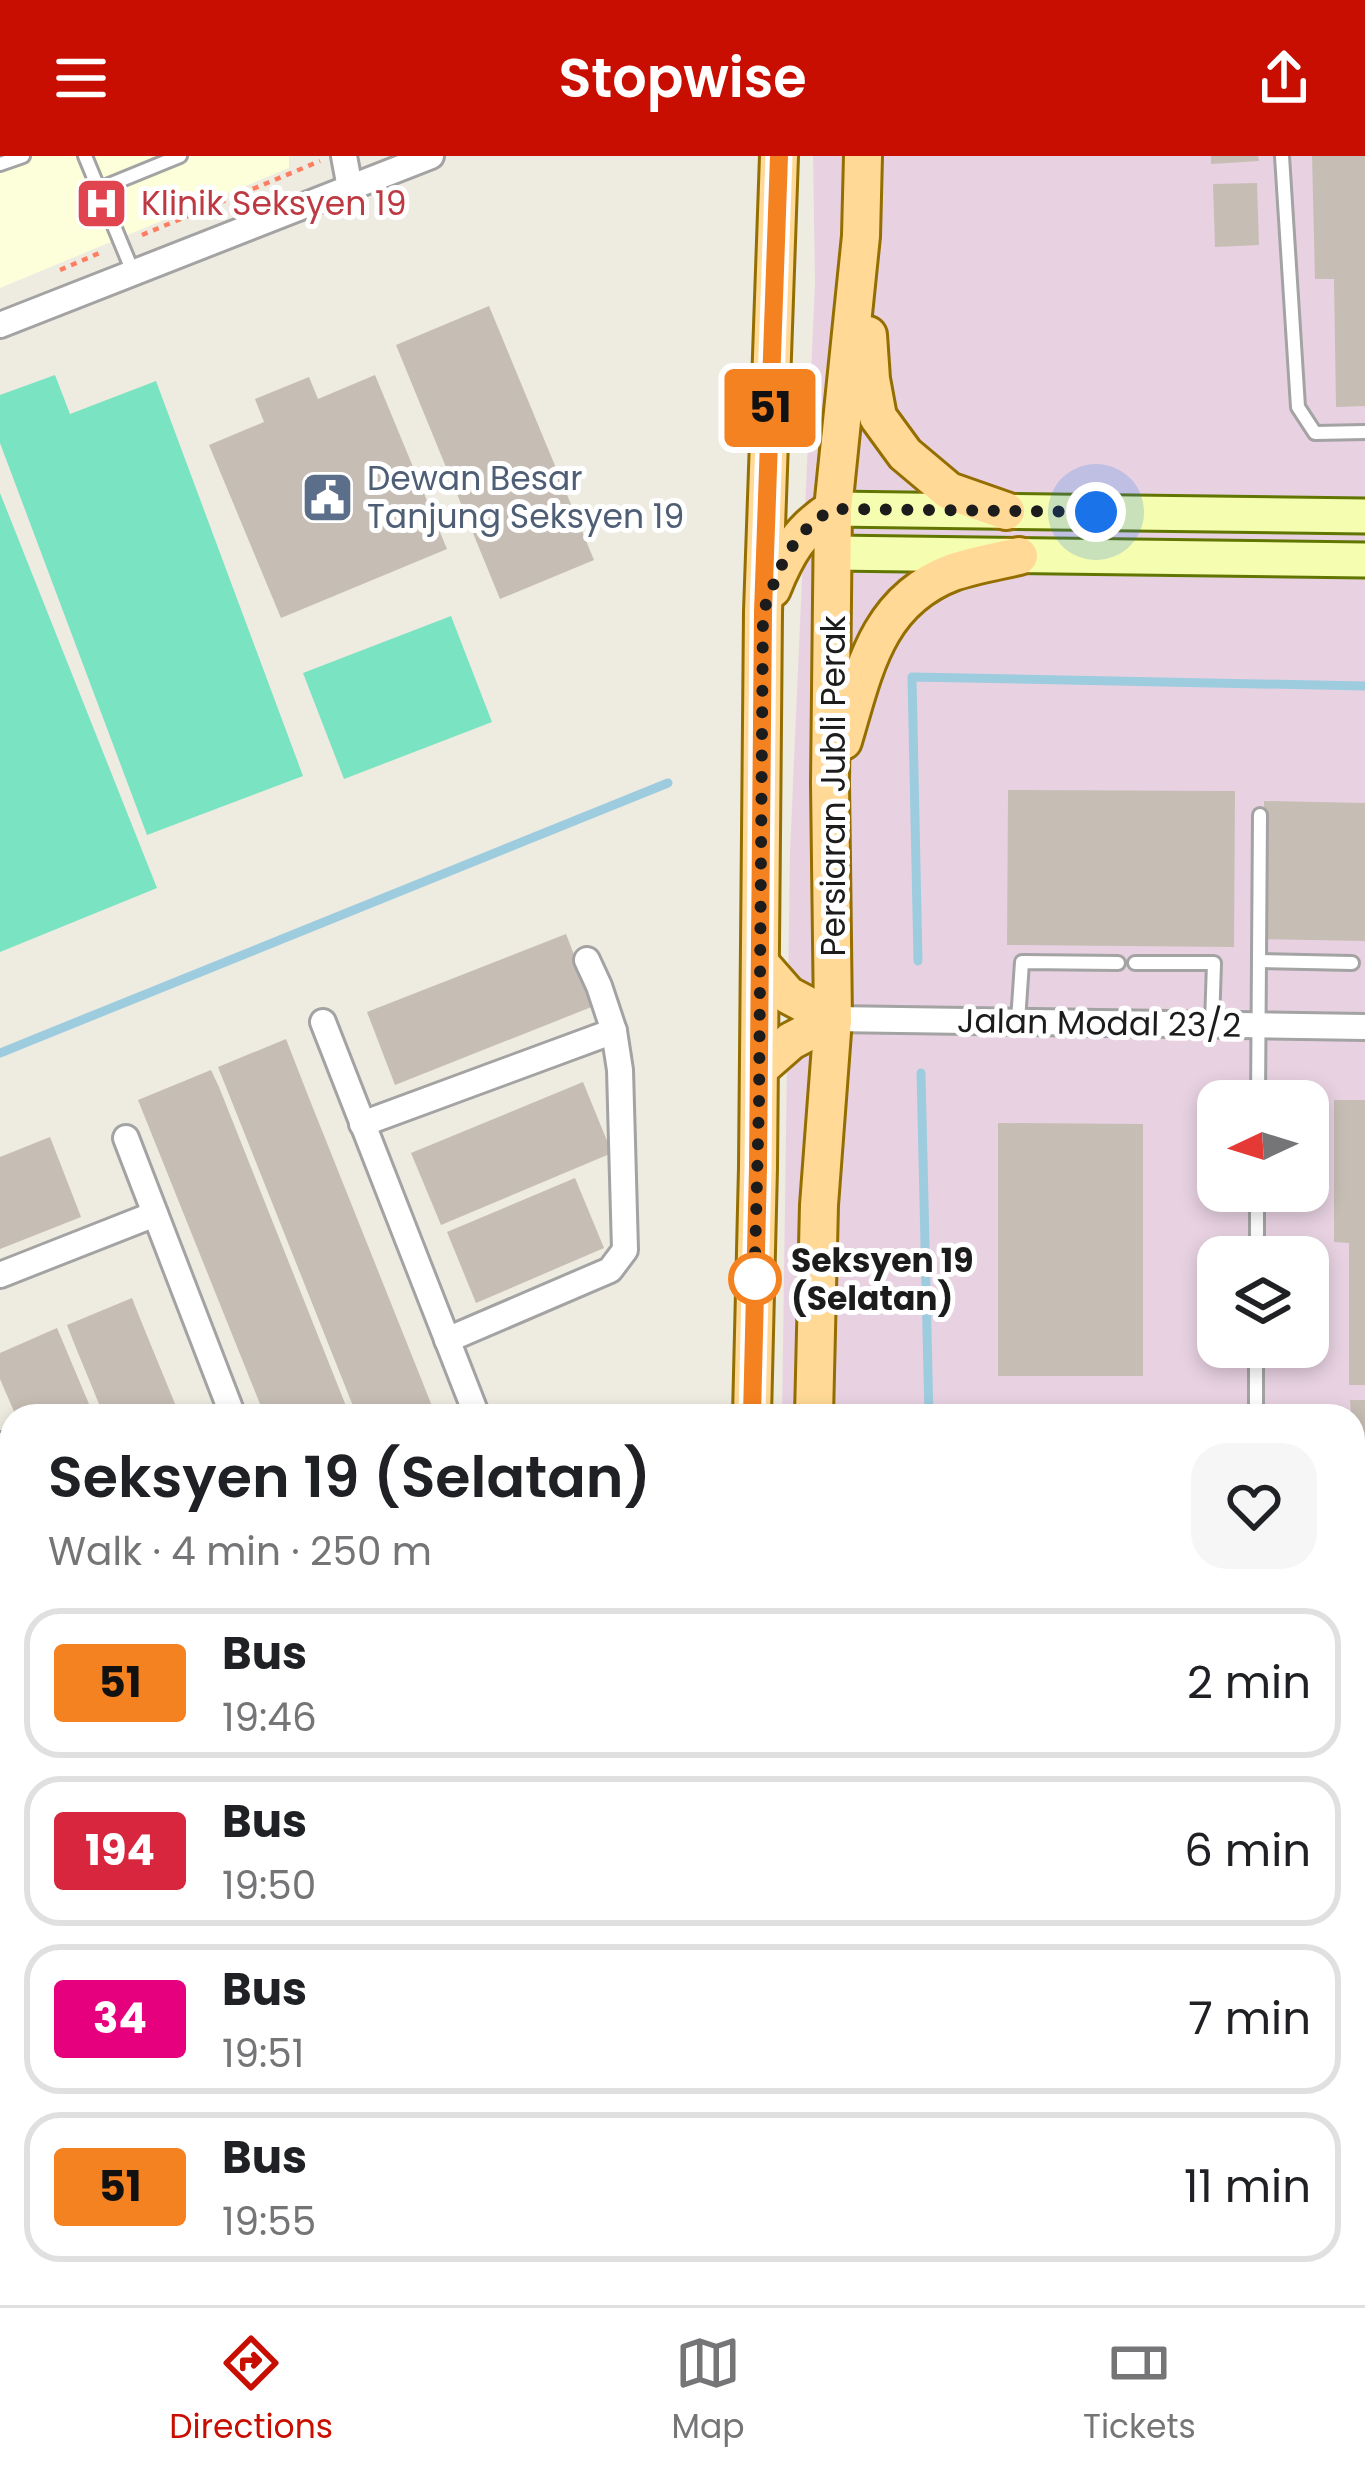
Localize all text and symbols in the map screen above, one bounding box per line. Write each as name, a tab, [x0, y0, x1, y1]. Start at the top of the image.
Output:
text: Stopwise	[558, 40, 807, 116]
icon: menu	[48, 45, 114, 111]
icon: share	[1251, 45, 1317, 111]
hospital icon: Klinik Seksyen 19	[74, 175, 130, 231]
place label: Klinik Seksyen 19	[141, 180, 406, 227]
line badge: 51	[716, 369, 824, 447]
text: 51	[748, 378, 792, 437]
place label: Dewan Besar Tanjung Seksyen 19	[367, 455, 684, 540]
public building icon: Dewan Besar Tanjung Seksyen 19	[300, 469, 356, 525]
your location	[1066, 482, 1126, 542]
street label: Persiaran Jubli Perak	[810, 615, 857, 957]
street label: Jalan Modal 23/2	[956, 997, 1242, 1049]
north arrow	[1197, 1080, 1329, 1212]
map controls	[1197, 1080, 1329, 1368]
button: layers	[1197, 1236, 1329, 1368]
place label: Seksyen 19 (Selatan)	[791, 1237, 974, 1322]
marker: Seksyen 19 (Selatan)	[730, 1254, 780, 1304]
text: Seksyen 19 (Selatan)	[48, 1437, 651, 1517]
button: heart	[1191, 1443, 1317, 1569]
text: Walk · 4 min · 250 m	[48, 1524, 432, 1579]
text: Bus	[222, 1622, 307, 1685]
text: 2 min	[1187, 1651, 1311, 1714]
text: 51	[98, 1653, 142, 1712]
text: 19:46	[222, 1690, 317, 1745]
text: Bus	[222, 1790, 307, 1853]
text: 6 min	[1184, 1819, 1311, 1882]
text: 194	[85, 1821, 155, 1880]
text: 19:50	[222, 1858, 316, 1913]
text: Bus	[222, 1958, 307, 2021]
text: 7 min	[1188, 1987, 1311, 2050]
text: 34	[93, 1989, 147, 2048]
text: 19:51	[222, 2026, 304, 2081]
text: Bus	[222, 2126, 307, 2189]
text: 11 min	[1184, 2155, 1311, 2218]
text: 51	[98, 2157, 142, 2216]
text: 19:55	[222, 2194, 316, 2249]
tab: Directions	[169, 2330, 333, 2452]
tab: Map	[672, 2330, 745, 2452]
tab: Tickets	[1083, 2330, 1196, 2452]

